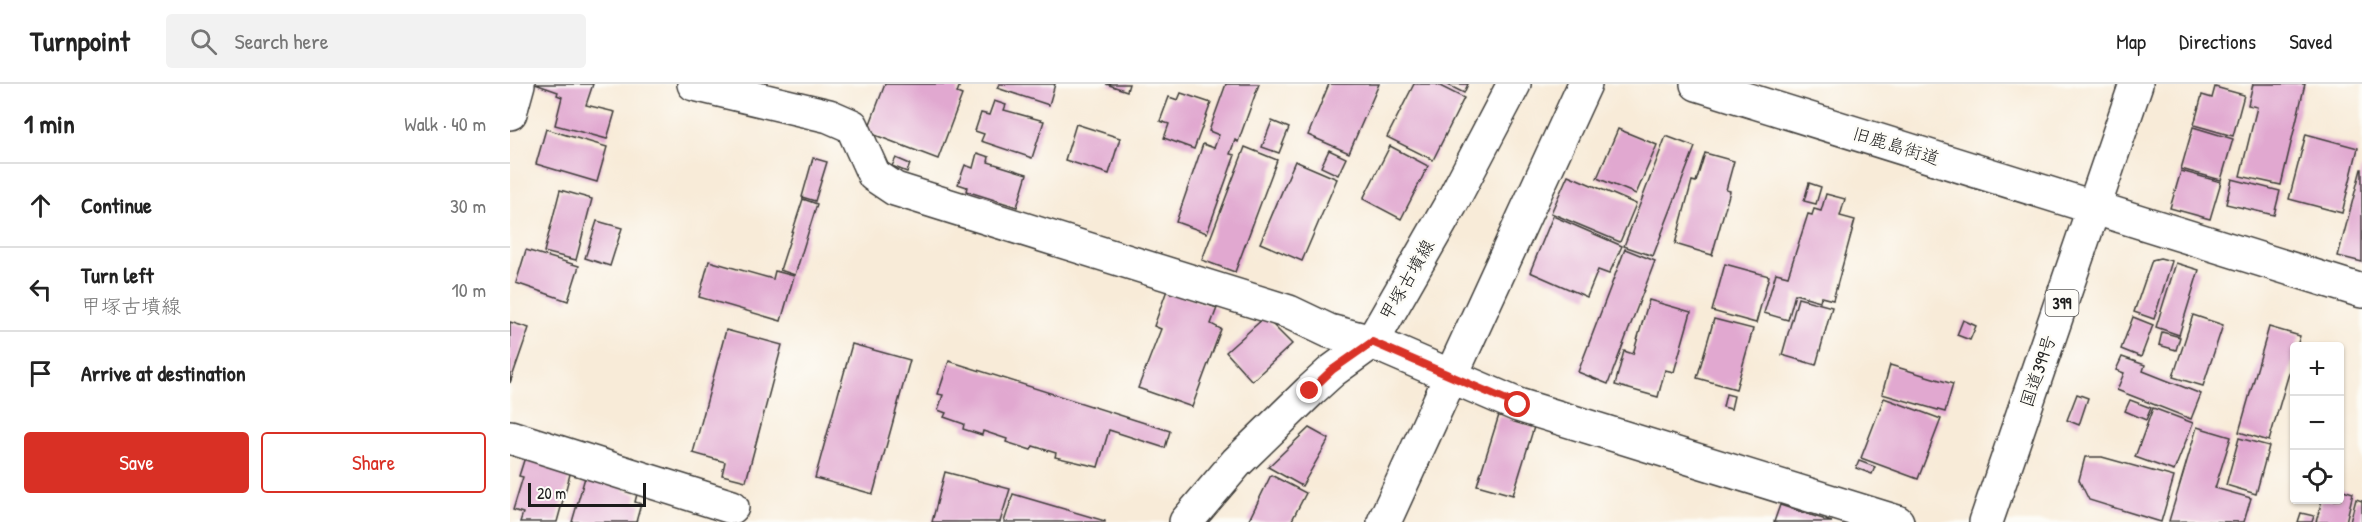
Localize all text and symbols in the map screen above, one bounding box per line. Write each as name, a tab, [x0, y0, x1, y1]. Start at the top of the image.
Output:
search box	[166, 14, 586, 68]
text: Turnpoint	[30, 22, 130, 60]
icon: search	[187, 25, 220, 58]
text: Search here	[235, 26, 329, 56]
text: Map	[2116, 27, 2146, 56]
text: Directions	[2179, 27, 2256, 56]
text: Saved	[2289, 27, 2332, 56]
text: 1 min	[24, 106, 75, 141]
text: Walk · 40 m	[404, 110, 486, 137]
street label: 旧鹿島街道	[1849, 120, 1943, 171]
icon: ahead	[24, 189, 57, 222]
text: Continue	[81, 190, 152, 220]
text: 30 m	[450, 192, 486, 219]
street label: 甲塚古墳線	[1373, 235, 1440, 325]
text: Turn left	[81, 260, 154, 290]
icon: left	[24, 273, 57, 306]
text: 10 m	[452, 276, 486, 303]
road number: 399	[2046, 290, 2078, 316]
text: 甲塚古墳線	[81, 292, 181, 319]
street label: 国道399号	[2013, 331, 2062, 410]
map controls	[2290, 342, 2344, 504]
button: +	[2290, 342, 2344, 396]
icon: arrive	[24, 357, 57, 390]
text: Arrive at destination	[81, 358, 246, 388]
route end	[1296, 377, 1322, 403]
route start	[1504, 391, 1530, 417]
button: −	[2290, 396, 2344, 450]
button: Save	[24, 432, 249, 493]
button: Share	[261, 432, 486, 493]
button: locate	[2290, 450, 2344, 504]
scale bar	[528, 480, 646, 508]
text: 20 m	[537, 482, 566, 504]

